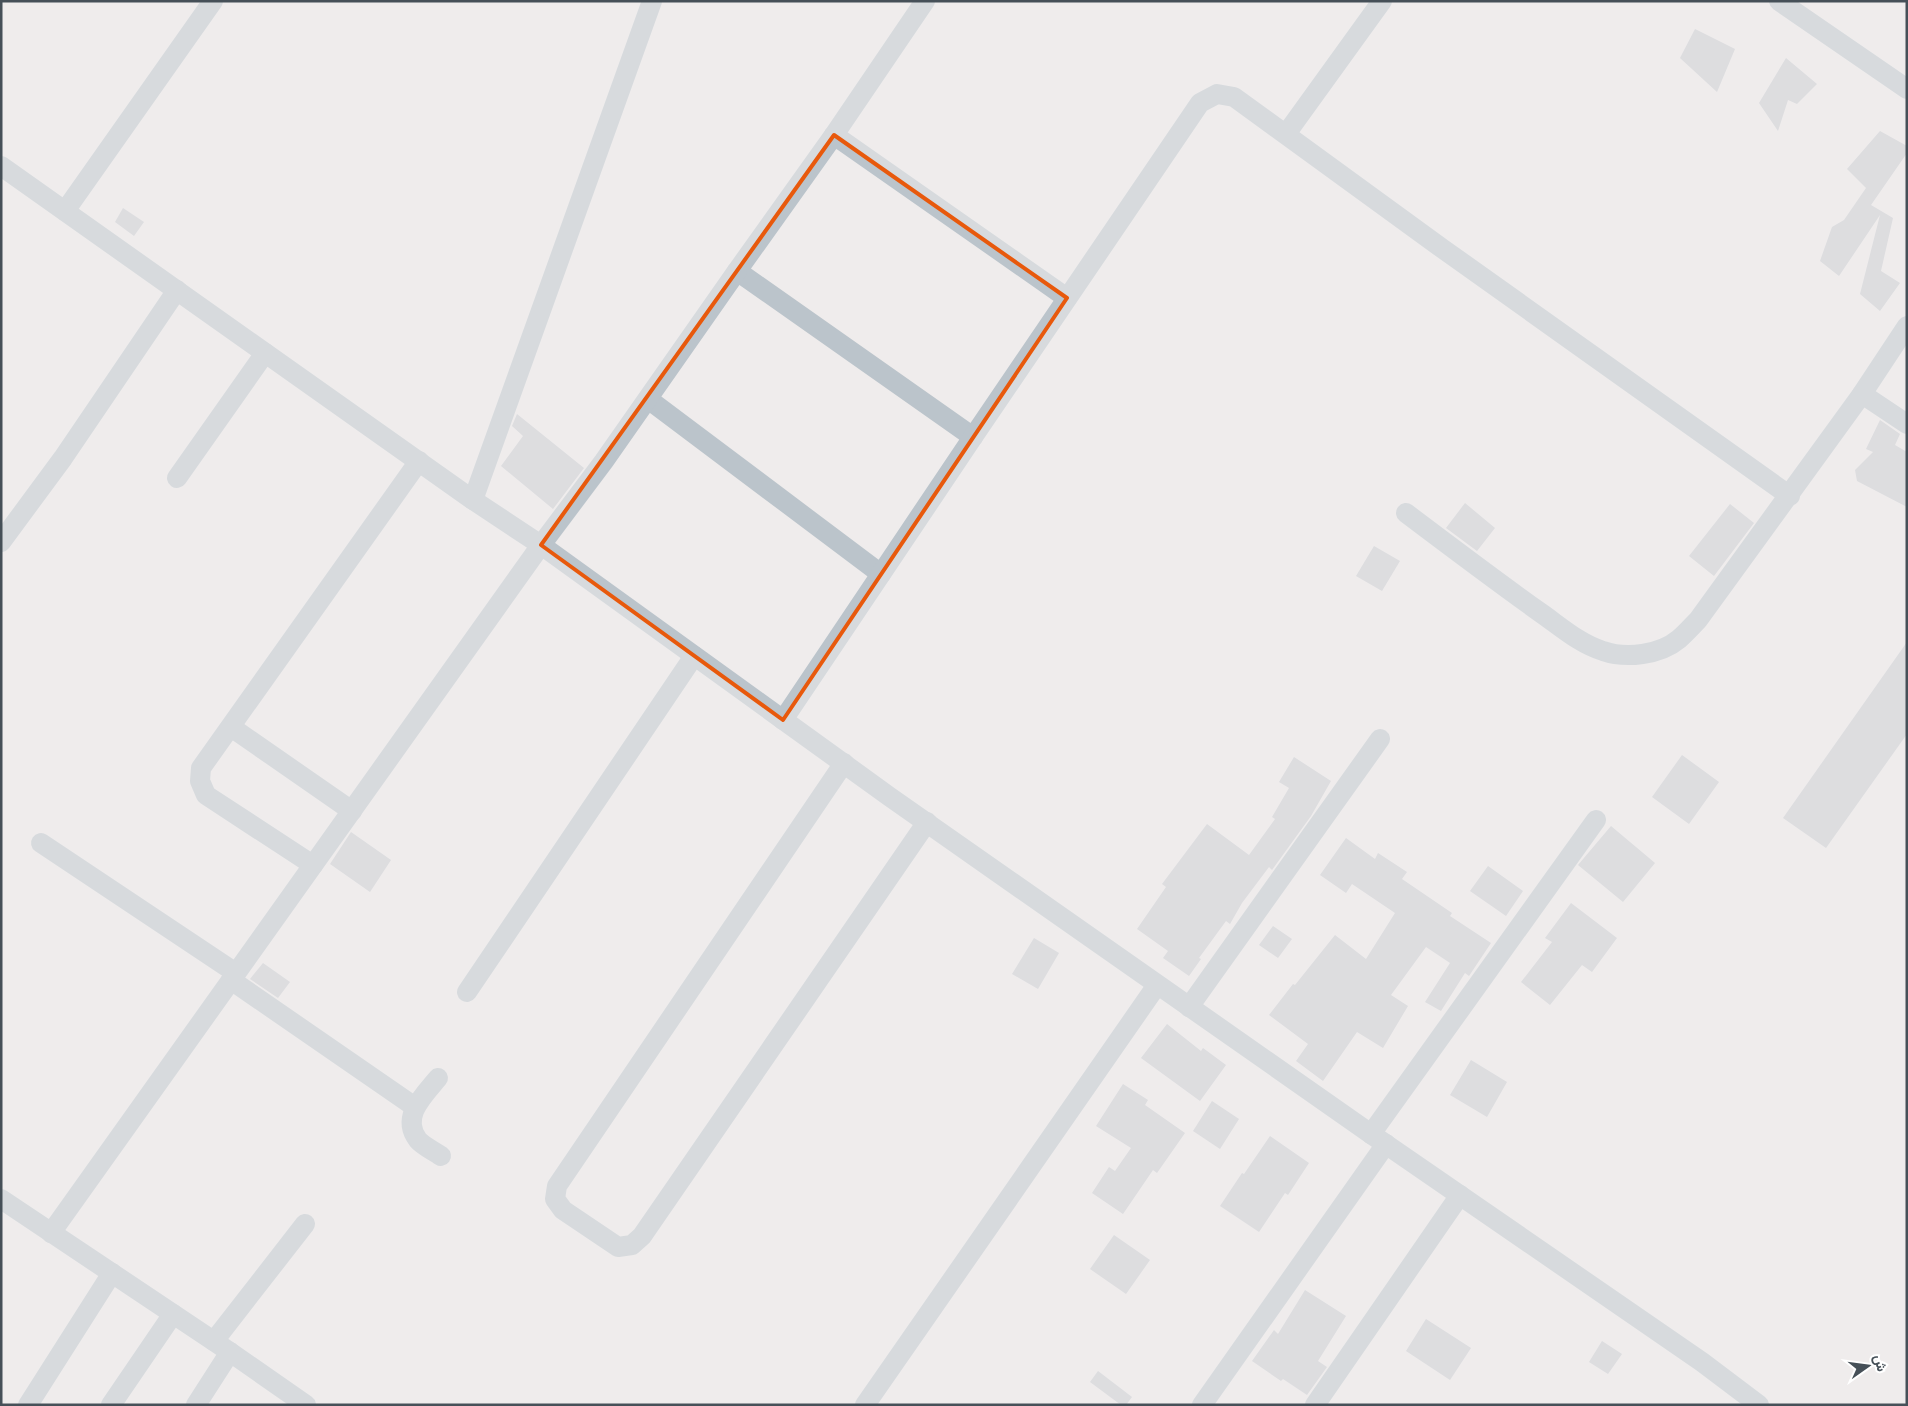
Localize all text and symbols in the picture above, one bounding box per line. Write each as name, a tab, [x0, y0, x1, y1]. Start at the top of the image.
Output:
north arrow	[1843, 1341, 1893, 1391]
text: ش	[1870, 1353, 1891, 1373]

